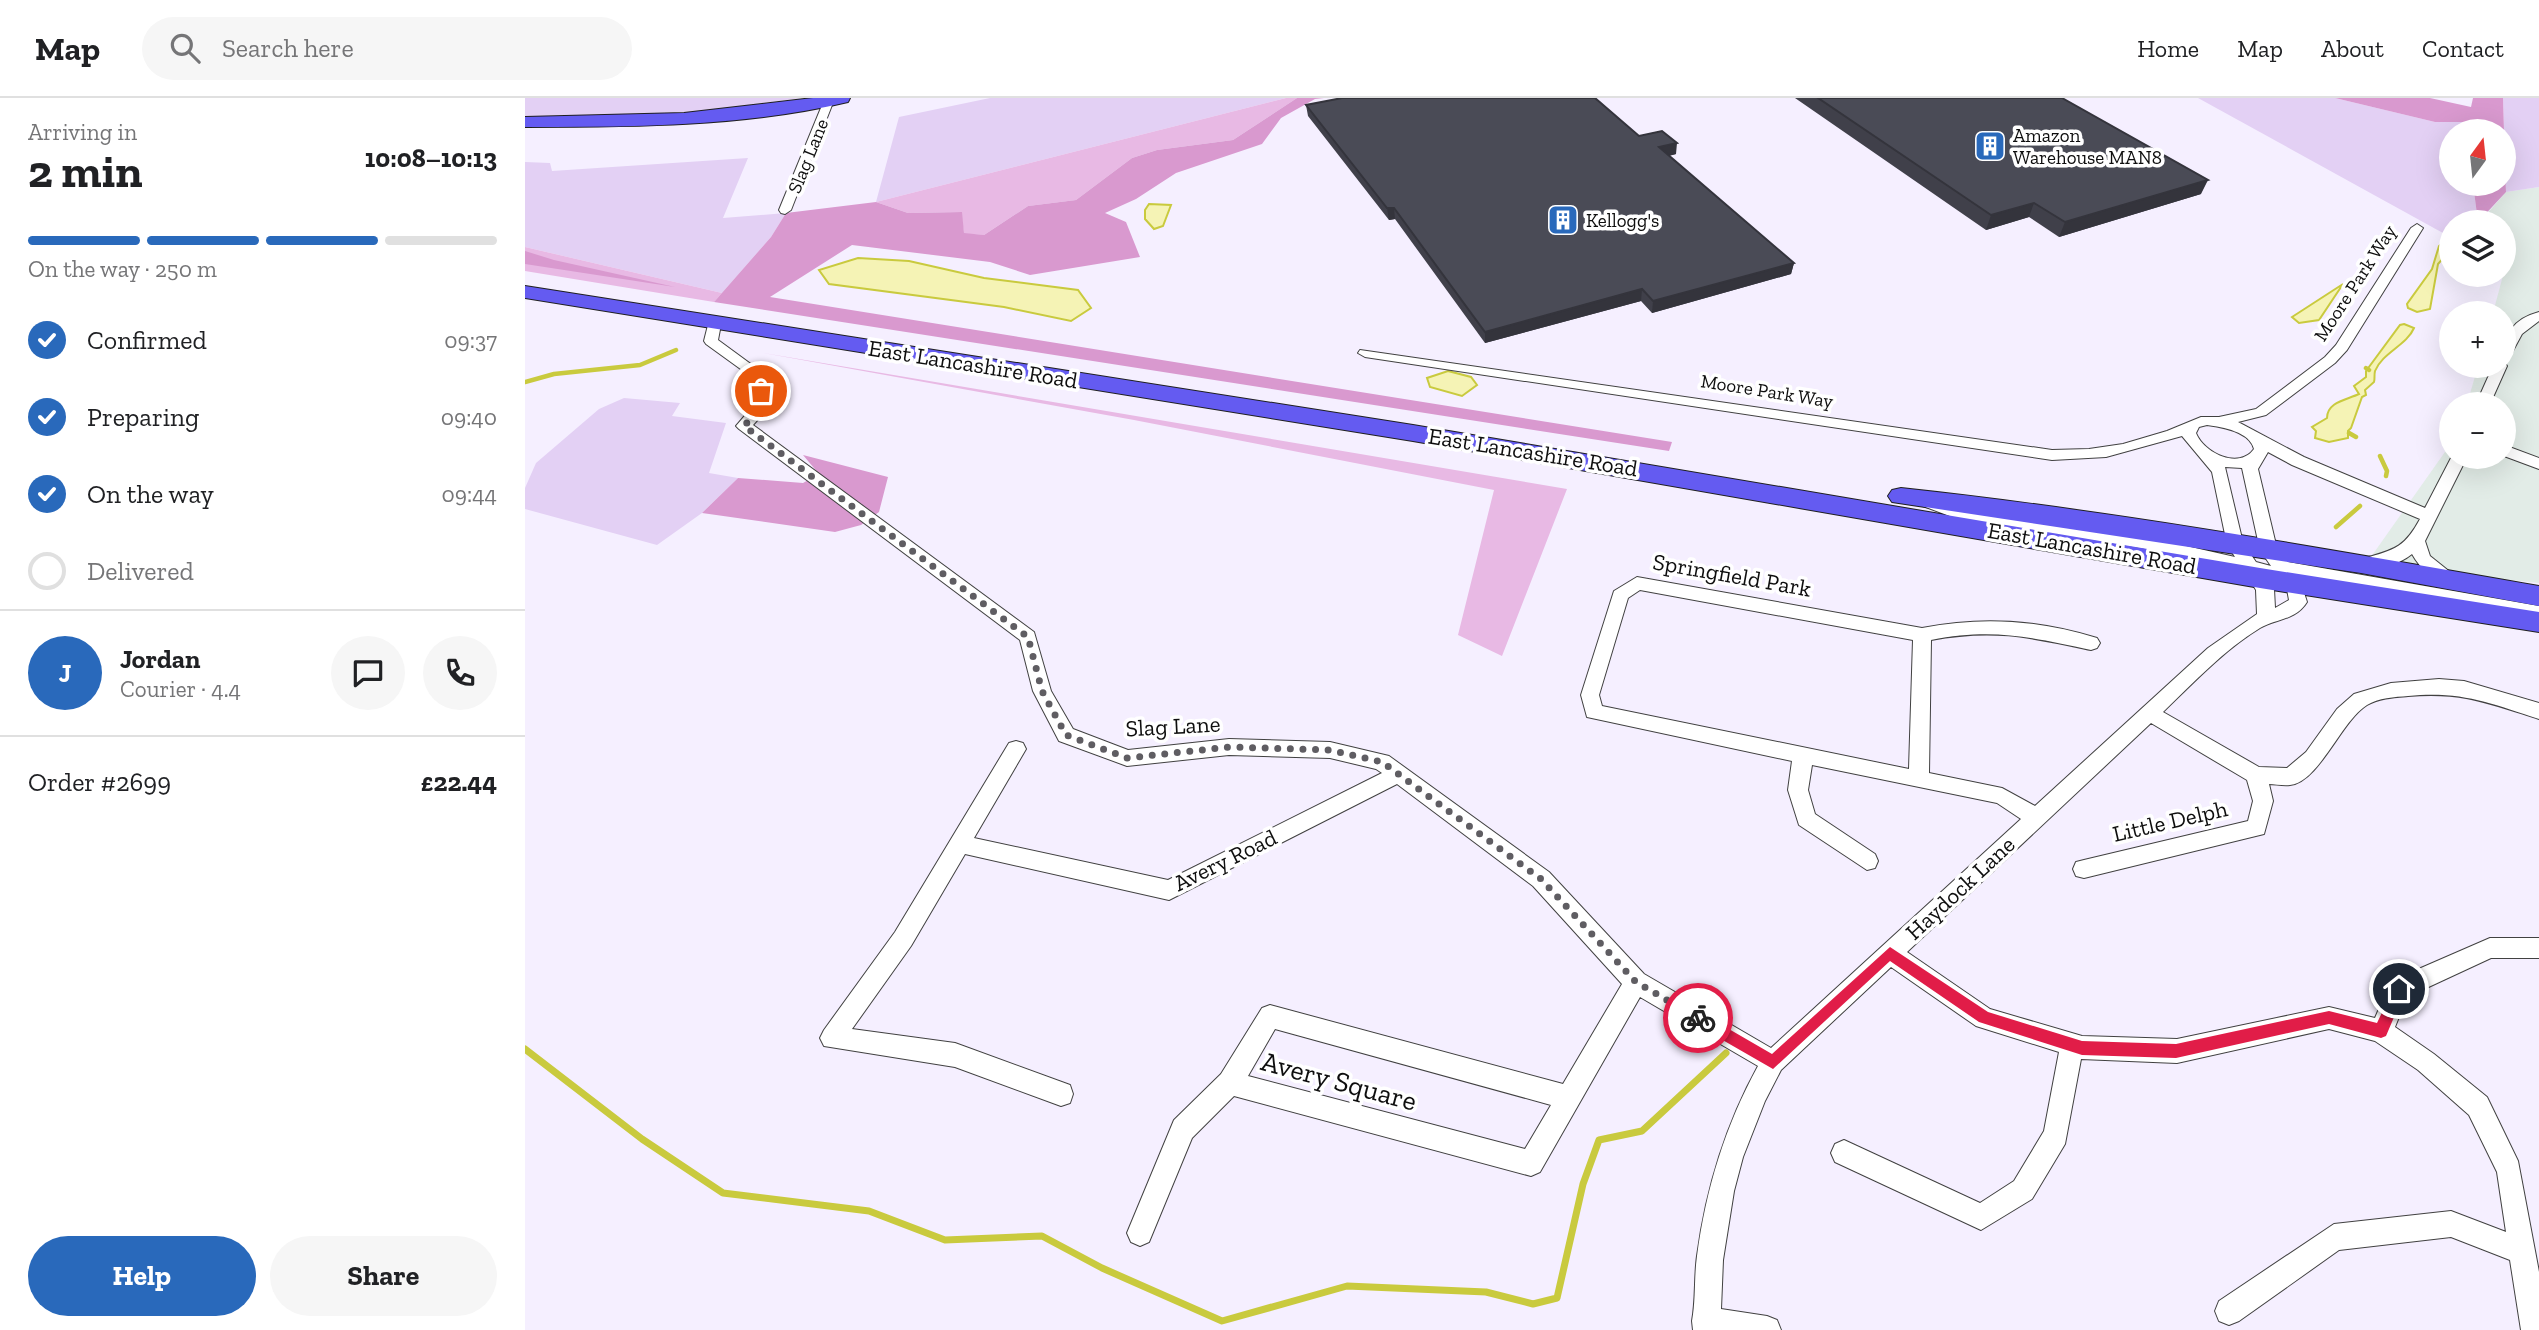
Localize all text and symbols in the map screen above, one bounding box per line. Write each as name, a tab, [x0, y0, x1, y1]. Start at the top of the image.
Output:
search box	[142, 17, 632, 80]
text: Map	[35, 29, 100, 68]
icon: search	[166, 29, 204, 67]
text: Search here	[222, 32, 354, 64]
text: Home	[2137, 34, 2199, 63]
text: Map	[2237, 34, 2283, 63]
text: About	[2321, 34, 2384, 63]
text: Contact	[2422, 34, 2504, 63]
street label: Slag Lane	[783, 115, 833, 197]
text: Arriving in	[28, 118, 137, 146]
north arrow	[2439, 119, 2517, 196]
map controls	[2439, 119, 2516, 469]
place label: Amazon Warehouse MAN8	[2013, 124, 2162, 169]
building icon: Amazon Warehouse MAN8	[1973, 129, 2007, 163]
text: 10:08–10:13	[365, 142, 497, 174]
text: 2 min	[28, 144, 143, 199]
building icon: Kellogg's	[1546, 203, 1580, 237]
place label: Kellogg's	[1586, 209, 1659, 232]
button: layers	[2439, 210, 2516, 287]
street label: Moore Park Way	[2309, 220, 2401, 345]
text: On the way · 250 m	[28, 255, 217, 283]
button: +	[2439, 301, 2516, 378]
icon: check	[28, 321, 66, 359]
text: Confirmed	[87, 324, 207, 356]
text: 09:37	[444, 326, 497, 354]
street label: East Lancashire Road	[866, 334, 1080, 394]
pin	[731, 361, 791, 421]
street label: Moore Park Way	[1699, 369, 1835, 413]
icon: bag	[742, 372, 780, 410]
button: −	[2439, 392, 2516, 469]
icon: check	[28, 398, 66, 436]
text: Preparing	[87, 401, 199, 433]
text: 09:40	[441, 403, 497, 431]
street label: East Lancashire Road	[1426, 422, 1640, 482]
icon: check	[28, 475, 66, 513]
text: On the way	[87, 478, 214, 510]
text: 09:44	[442, 480, 497, 508]
street label: East Lancashire Road	[1985, 516, 2199, 580]
street label: Springfield Park	[1651, 547, 1813, 603]
text: Delivered	[87, 555, 194, 587]
button: chat	[331, 636, 405, 710]
button: phone	[423, 636, 497, 710]
text: Jordan	[120, 643, 200, 675]
text: J	[59, 657, 71, 689]
text: Courier · 4.4	[120, 675, 241, 703]
street label: Slag Lane	[1125, 710, 1221, 742]
text: Order #2699	[28, 766, 171, 798]
text: £22.44	[421, 766, 497, 798]
street label: Little Delph	[2110, 794, 2230, 848]
street label: Avery Road	[1169, 823, 1282, 897]
street label: Haydock Lane	[1900, 830, 2020, 946]
pin	[2369, 959, 2429, 1019]
icon: home	[2380, 970, 2418, 1008]
courier	[1663, 983, 1733, 1053]
icon: bike	[1679, 999, 1717, 1037]
street label: Avery Square	[1258, 1044, 1420, 1118]
button: Help	[28, 1236, 256, 1316]
button: Share	[270, 1236, 497, 1316]

